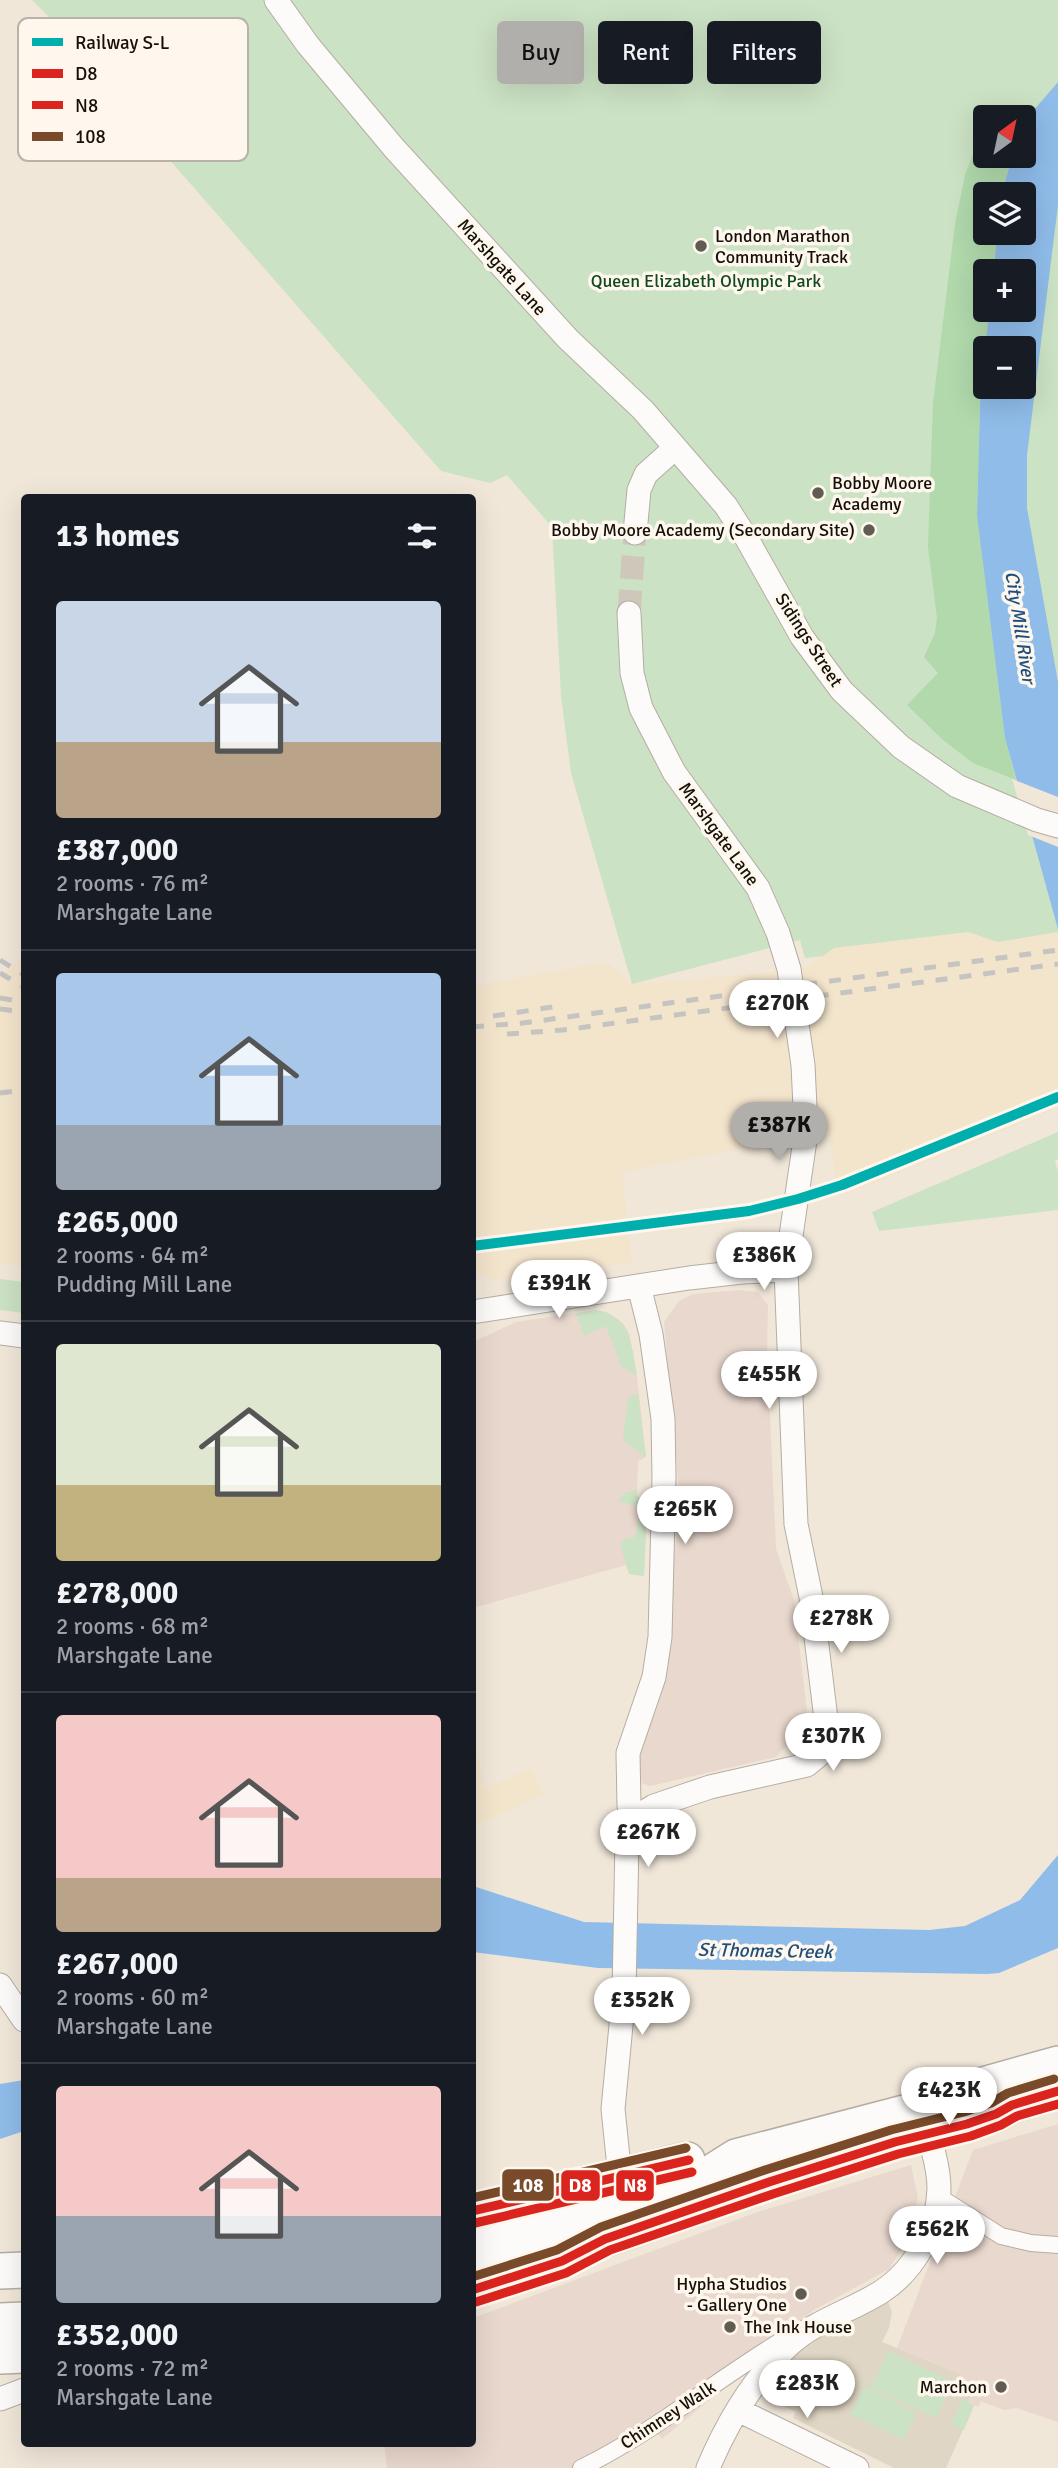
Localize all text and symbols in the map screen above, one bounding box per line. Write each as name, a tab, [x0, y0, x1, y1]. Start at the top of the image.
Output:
legend	[18, 18, 248, 161]
chip: Buy	[497, 21, 584, 84]
chip: Rent	[598, 21, 693, 84]
chip: Filters	[707, 21, 821, 84]
text: Railway S-L	[75, 31, 170, 55]
text: D8	[75, 62, 98, 86]
text: N8	[75, 94, 98, 118]
north arrow	[973, 105, 1036, 168]
map controls	[973, 105, 1036, 399]
text: 108	[75, 125, 106, 149]
button: layers	[973, 182, 1036, 245]
street label: Marshgate Lane	[453, 214, 551, 320]
place label: London Marathon Community Track	[715, 225, 850, 268]
marker: London Marathon Community Track	[693, 238, 709, 254]
button: +	[973, 259, 1036, 322]
park label: Queen Elizabeth Olympic Park	[591, 270, 821, 292]
button: −	[973, 336, 1036, 399]
place label: Bobby Moore Academy	[832, 472, 932, 515]
marker: Bobby Moore Academy	[810, 485, 826, 501]
icon: filters	[403, 517, 441, 555]
text: 13 homes	[56, 518, 179, 555]
place label: Bobby Moore Academy (Secondary Site)	[551, 519, 855, 541]
marker: Bobby Moore Academy (Secondary Site)	[861, 522, 877, 538]
water label: City Mill River	[999, 569, 1041, 688]
street label: Sidings Street	[771, 589, 847, 691]
icon: home	[186, 646, 312, 772]
street label: Marshgate Lane	[674, 778, 764, 890]
text: £387,000	[56, 832, 178, 869]
text: 2 rooms · 76 m²	[56, 869, 209, 898]
text: Marshgate Lane	[56, 898, 213, 927]
pin: £270K	[728, 981, 826, 1040]
text: £270K	[745, 988, 809, 1017]
icon: home	[186, 1018, 312, 1144]
pin: £387K	[730, 1102, 828, 1162]
text: £387K	[747, 1110, 811, 1139]
text: £265,000	[56, 1204, 178, 1241]
pin: £386K	[715, 1232, 813, 1292]
text: £386K	[732, 1240, 796, 1269]
text: 2 rooms · 64 m²	[56, 1241, 209, 1270]
pin: £391K	[510, 1260, 608, 1320]
text: £391K	[527, 1268, 591, 1297]
text: Pudding Mill Lane	[56, 1270, 232, 1299]
pin: £455K	[720, 1352, 818, 1411]
text: £455K	[737, 1359, 801, 1388]
icon: home	[186, 1389, 312, 1515]
pin: £265K	[636, 1486, 734, 1546]
text: £265K	[653, 1494, 717, 1523]
text: £278,000	[56, 1575, 178, 1612]
pin: £278K	[792, 1596, 890, 1655]
text: £278K	[809, 1603, 873, 1632]
text: 2 rooms · 68 m²	[56, 1612, 209, 1641]
text: Marshgate Lane	[56, 1641, 213, 1670]
pin: £307K	[784, 1714, 882, 1773]
text: £307K	[801, 1721, 865, 1750]
icon: home	[186, 1760, 312, 1886]
pin: £267K	[599, 1810, 697, 1869]
text: £267K	[616, 1817, 680, 1846]
water label: St Thomas Creek	[697, 1938, 834, 1964]
text: £267,000	[56, 1946, 178, 1983]
pin: £352K	[593, 1978, 691, 2037]
text: 2 rooms · 60 m²	[56, 1983, 209, 2012]
text: £352K	[610, 1985, 674, 2014]
text: Marshgate Lane	[56, 2012, 213, 2041]
pin: £423K	[900, 2068, 998, 2127]
text: £423K	[917, 2075, 981, 2104]
icon: home	[186, 2131, 312, 2257]
line badge: 108	[501, 2168, 555, 2202]
line badge: D8	[560, 2169, 601, 2202]
line badge: N8	[615, 2169, 655, 2202]
text: 108	[513, 2174, 543, 2198]
text: D8	[569, 2174, 591, 2198]
text: N8	[623, 2174, 647, 2198]
pin: £562K	[888, 2206, 986, 2266]
text: £562K	[905, 2214, 969, 2243]
place label: Hypha Studios - Gallery One	[676, 2273, 787, 2316]
marker: Hypha Studios - Gallery One	[793, 2286, 809, 2302]
place label: The Ink House	[744, 2316, 852, 2338]
text: £352,000	[56, 2317, 178, 2354]
marker: The Ink House	[722, 2319, 738, 2335]
text: 2 rooms · 72 m²	[56, 2354, 209, 2383]
pin: £283K	[758, 2360, 856, 2420]
text: £283K	[775, 2368, 839, 2397]
street label: Chimney Walk	[616, 2376, 720, 2454]
place label: Marchon	[920, 2376, 987, 2398]
marker: Marchon	[993, 2379, 1009, 2395]
text: Marshgate Lane	[56, 2383, 213, 2412]

